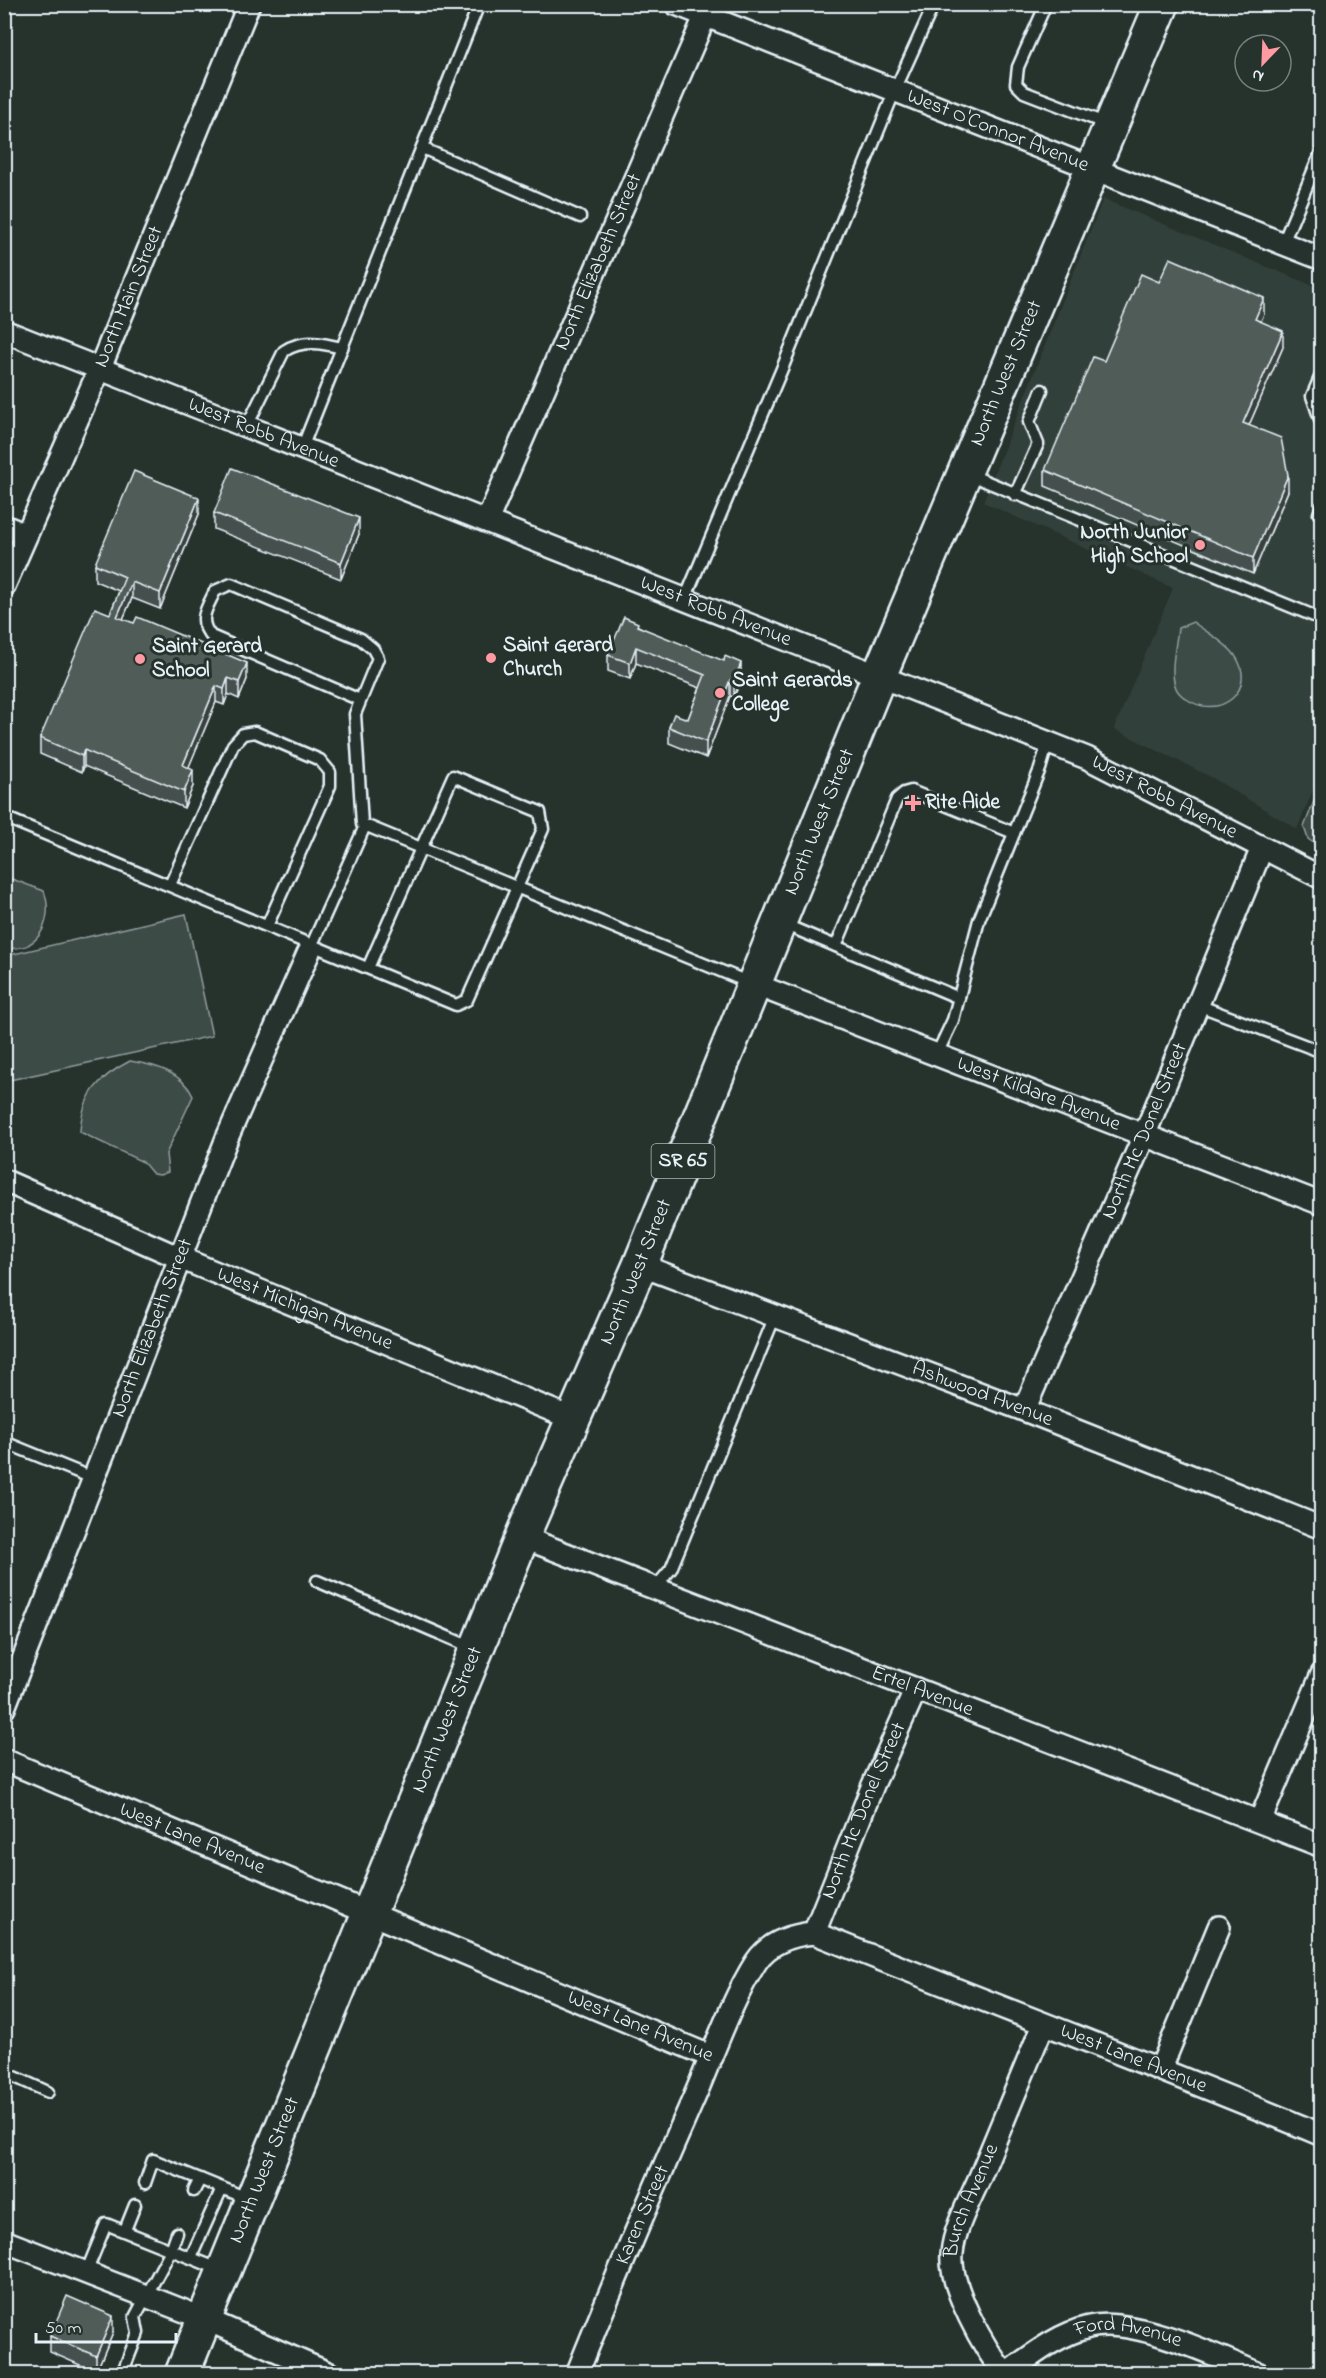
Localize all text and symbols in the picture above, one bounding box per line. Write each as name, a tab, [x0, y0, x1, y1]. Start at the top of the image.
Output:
north arrow	[1233, 33, 1293, 93]
text: N	[1248, 62, 1268, 88]
street label: West O'Connor Avenue	[902, 82, 1094, 181]
street label: North Elizabeth Street	[547, 169, 650, 355]
street label: North Main Street	[87, 222, 171, 372]
street label: North West Street	[962, 296, 1050, 451]
street label: West Robb Avenue	[183, 390, 344, 477]
place label: North Junior High School	[1080, 518, 1188, 574]
marker: North Junior High School	[1193, 538, 1207, 552]
street label: West Robb Avenue	[636, 568, 796, 655]
place label: Saint Gerard Church	[503, 631, 613, 685]
place label: Saint Gerard School	[152, 632, 262, 686]
marker: Saint Gerard Church	[484, 651, 498, 665]
marker: Saint Gerard School	[133, 652, 147, 666]
place label: Saint Gerards College	[732, 666, 853, 722]
marker: Saint Gerards College	[713, 686, 727, 700]
street label: North West Street	[777, 744, 863, 900]
street label: West Robb Avenue	[1086, 748, 1243, 848]
place label: Rite Aide	[925, 788, 1001, 818]
marker: Rite Aide	[906, 796, 920, 810]
street label: North Mc Donel Street	[1094, 1038, 1196, 1224]
street label: West Kildare Avenue	[952, 1049, 1125, 1140]
road number: SR 65	[652, 1144, 714, 1178]
street label: North West Street	[592, 1195, 680, 1350]
street label: North Elizabeth Street	[104, 1234, 201, 1422]
street label: West Michigan Avenue	[212, 1260, 398, 1359]
street label: Ashwood Avenue	[907, 1354, 1058, 1435]
street label: North West Street	[405, 1642, 491, 1798]
street label: Ertel Avenue	[867, 1658, 978, 1725]
street label: North Mc Donel Street	[814, 1718, 914, 1904]
street label: West Lane Avenue	[115, 1795, 270, 1883]
street label: West Lane Avenue	[563, 1983, 718, 2071]
street label: West Lane Avenue	[1056, 2016, 1212, 2102]
street label: North West Street	[222, 2092, 308, 2248]
street label: Burch Avenue	[936, 2139, 1007, 2260]
street label: Karen Street	[608, 2161, 678, 2270]
scale bar	[36, 2306, 176, 2344]
street label: Ford Avenue	[1069, 2310, 1187, 2356]
text: 50 m	[45, 2316, 82, 2342]

